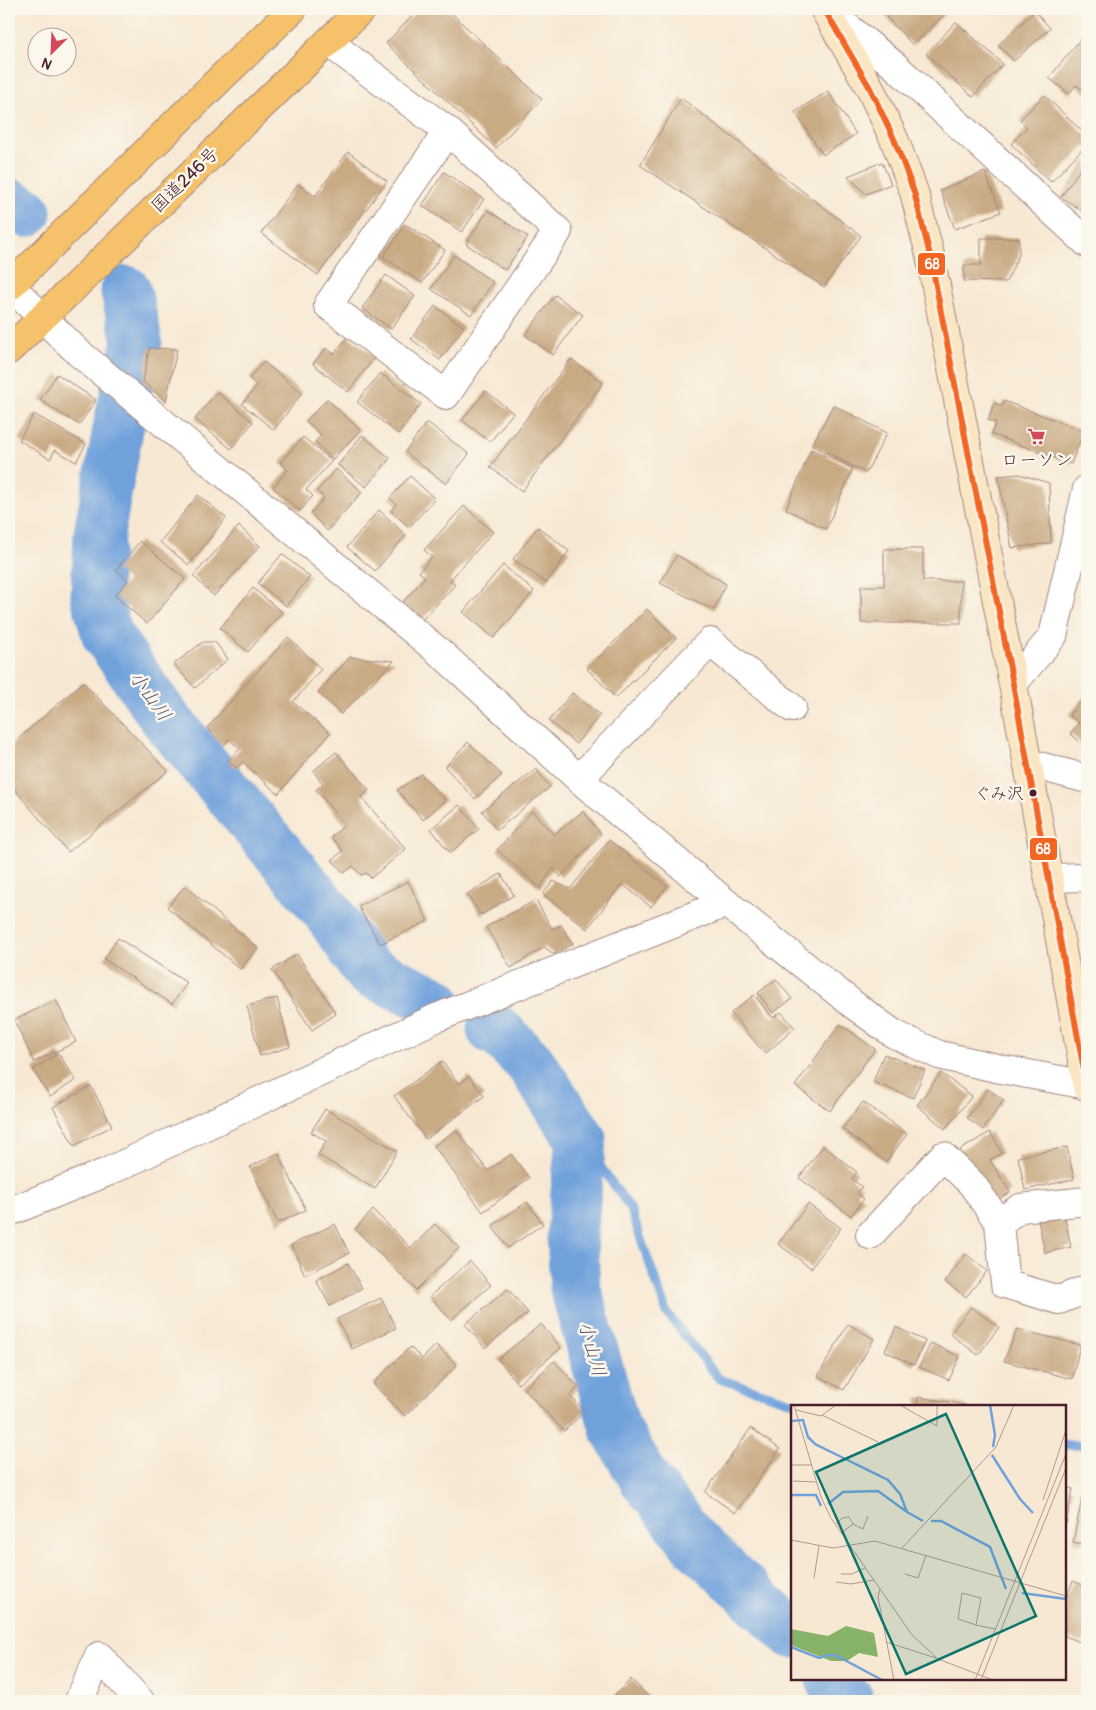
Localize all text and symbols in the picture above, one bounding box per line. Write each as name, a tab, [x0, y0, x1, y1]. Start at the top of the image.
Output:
north arrow	[28, 28, 78, 78]
text: N	[39, 54, 55, 73]
street label: 国道246号	[146, 142, 224, 218]
line badge: 68	[917, 252, 946, 276]
text: 68	[924, 256, 940, 273]
supermarket icon: ローソン	[1027, 427, 1047, 447]
place label: ローソン	[1001, 449, 1073, 472]
water label: 小山川	[124, 666, 176, 726]
place label: ぐみ沢	[974, 783, 1024, 804]
marker: ぐみ沢	[1028, 788, 1038, 798]
line badge: 68	[1029, 837, 1058, 861]
text: 68	[1035, 841, 1051, 858]
water label: 小山川	[573, 1318, 611, 1380]
inset map	[791, 1405, 1066, 1680]

